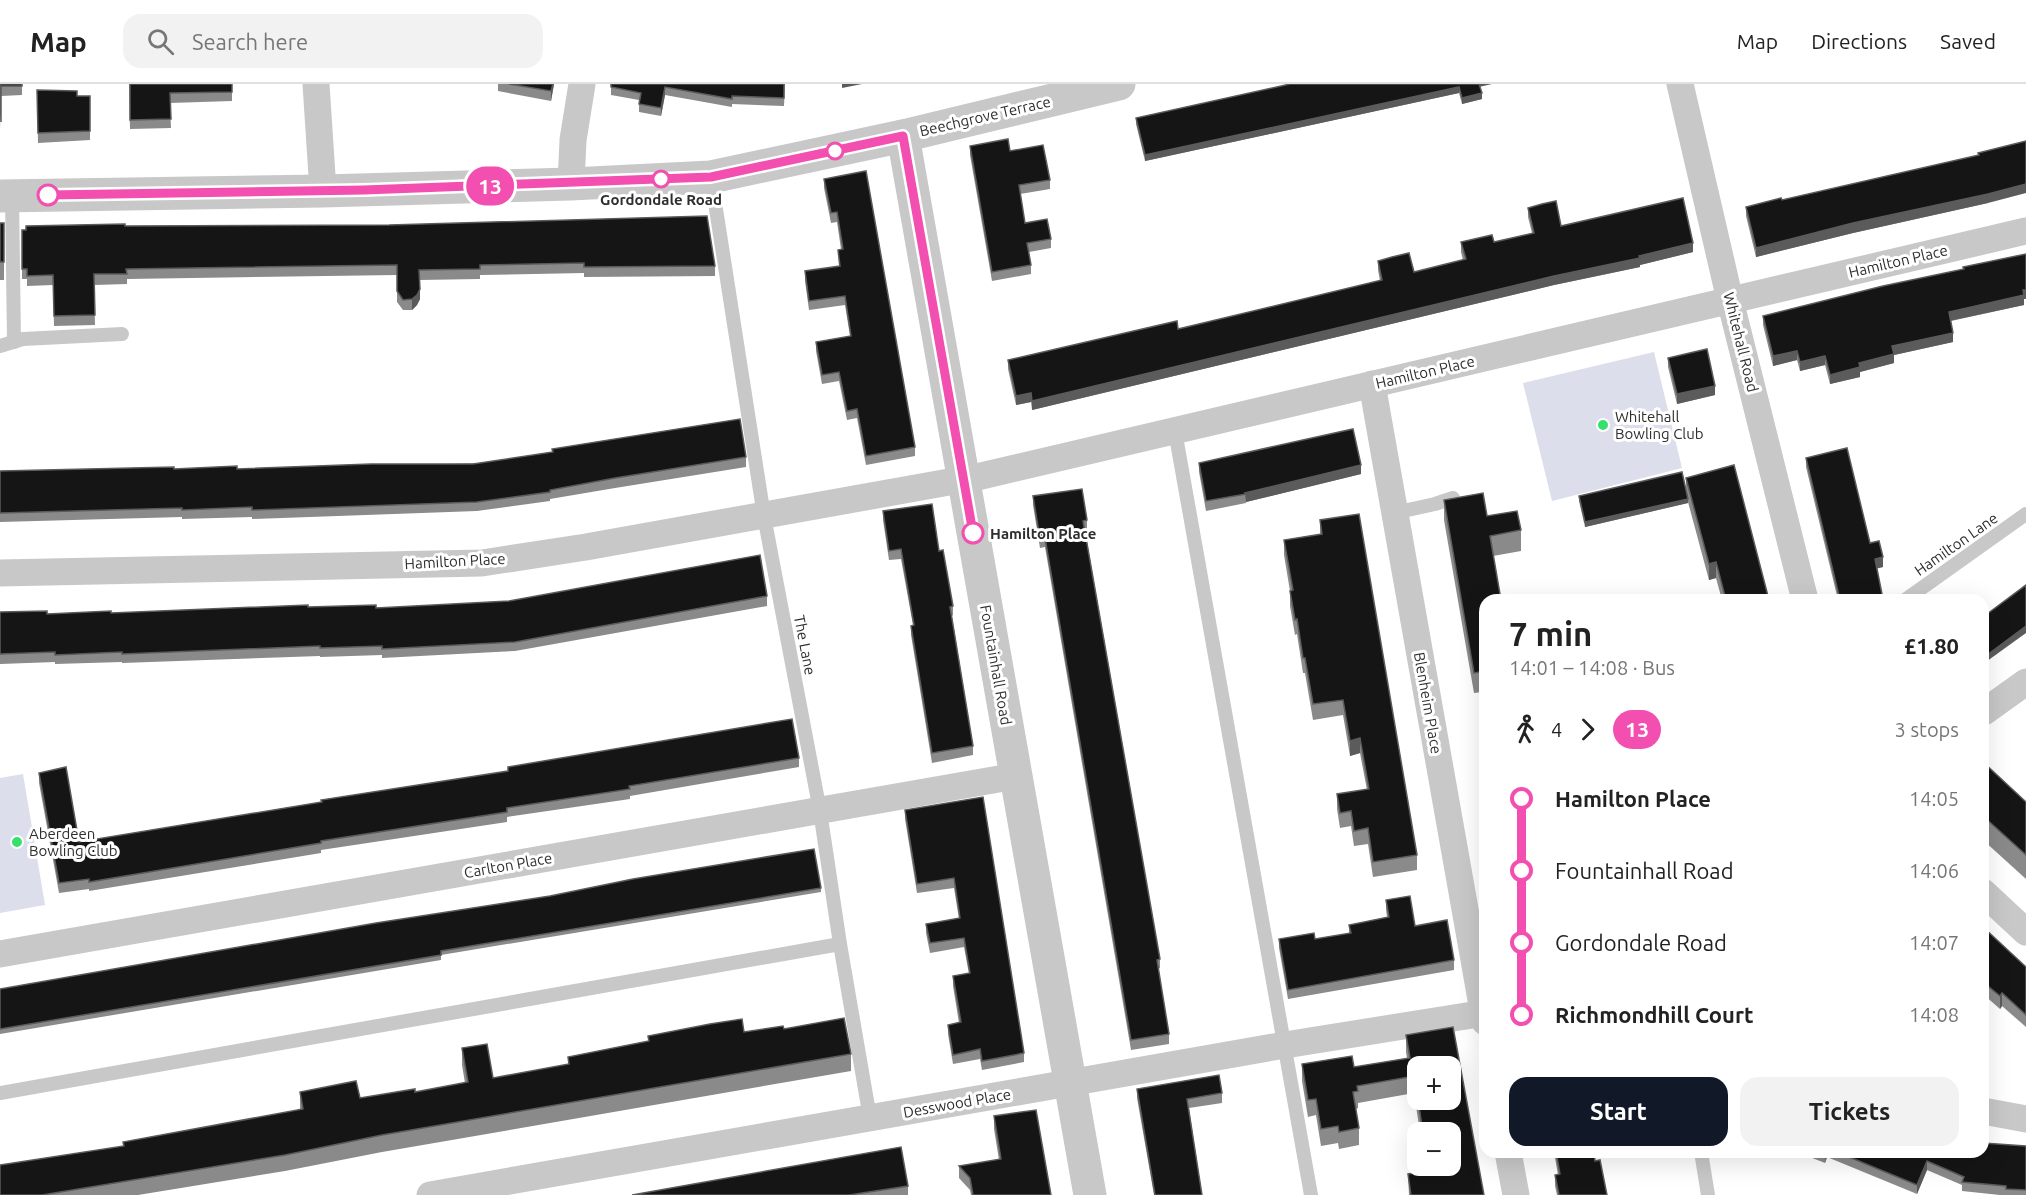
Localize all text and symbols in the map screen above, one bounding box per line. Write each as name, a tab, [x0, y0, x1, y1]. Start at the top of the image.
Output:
search box	[123, 14, 543, 68]
icon: search	[144, 25, 177, 58]
text: Map	[30, 26, 87, 57]
text: Search here	[192, 29, 308, 54]
text: Map	[1737, 29, 1778, 53]
text: Directions	[1811, 29, 1907, 53]
text: Saved	[1940, 29, 1996, 53]
street label: Beechgrove Terrace	[918, 93, 1052, 139]
unlabelled marker	[826, 142, 844, 160]
line badge: 13	[463, 166, 517, 206]
marker: Gordondale Road	[652, 170, 670, 188]
text: 13	[478, 174, 502, 198]
unlabelled marker	[37, 184, 59, 206]
place label: Gordondale Road	[600, 191, 722, 208]
street label: Hamilton Place	[1847, 241, 1949, 281]
street label: Whitehall Road	[1720, 290, 1762, 394]
street label: Hamilton Place	[1374, 352, 1476, 392]
place label: Whitehall Bowling Club	[1615, 408, 1704, 442]
marker: Whitehall Bowling Club	[1596, 418, 1610, 432]
street label: Hamilton Lane	[1911, 509, 2001, 579]
marker: Hamilton Place	[962, 522, 984, 544]
place label: Hamilton Place	[990, 525, 1096, 542]
street label: Hamilton Place	[404, 550, 506, 572]
street label: Fountainhall Road	[977, 604, 1015, 726]
street label: The Lane	[791, 614, 819, 676]
text: 7 min	[1509, 615, 1592, 652]
text: £1.80	[1904, 633, 1959, 658]
street label: Blenheim Place	[1411, 651, 1445, 755]
text: 14:01 – 14:08 · Bus	[1509, 656, 1675, 679]
icon: walk	[1509, 713, 1542, 746]
icon: forward	[1571, 713, 1604, 746]
text: 13	[1625, 717, 1649, 741]
text: 4	[1551, 718, 1562, 741]
text: 3 stops	[1895, 718, 1959, 741]
text: Hamilton Place	[1555, 786, 1711, 811]
text: 14:05	[1909, 787, 1959, 810]
place label: Aberdeen Bowling Club	[29, 825, 118, 859]
marker: Aberdeen Bowling Club	[10, 835, 24, 849]
street label: Carlton Place	[463, 849, 553, 881]
text: Fountainhall Road	[1555, 858, 1734, 883]
text: 14:06	[1909, 859, 1959, 882]
text: Gordondale Road	[1555, 930, 1727, 955]
text: 14:07	[1909, 931, 1959, 954]
text: Richmondhill Court	[1555, 1002, 1754, 1027]
text: 14:08	[1909, 1003, 1959, 1026]
map controls	[1407, 1056, 1461, 1176]
button: +	[1407, 1056, 1461, 1110]
button: Start	[1509, 1077, 1728, 1146]
button: Tickets	[1740, 1077, 1959, 1146]
street label: Desswood Place	[902, 1085, 1012, 1121]
button: −	[1407, 1122, 1461, 1176]

